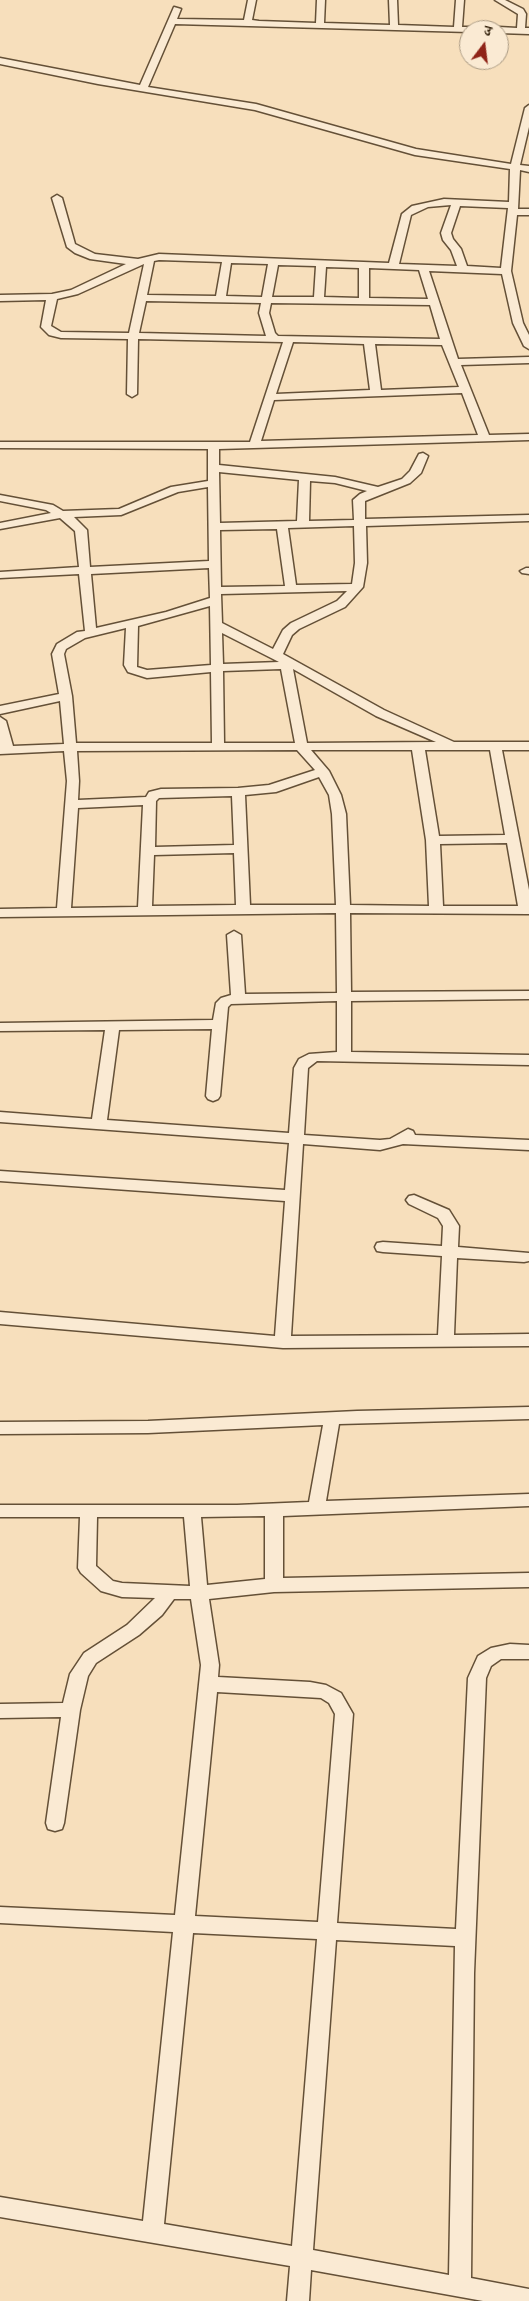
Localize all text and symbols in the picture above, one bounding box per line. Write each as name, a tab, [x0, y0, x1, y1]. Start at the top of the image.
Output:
north arrow	[459, 20, 509, 70]
text: उ	[482, 22, 493, 40]

